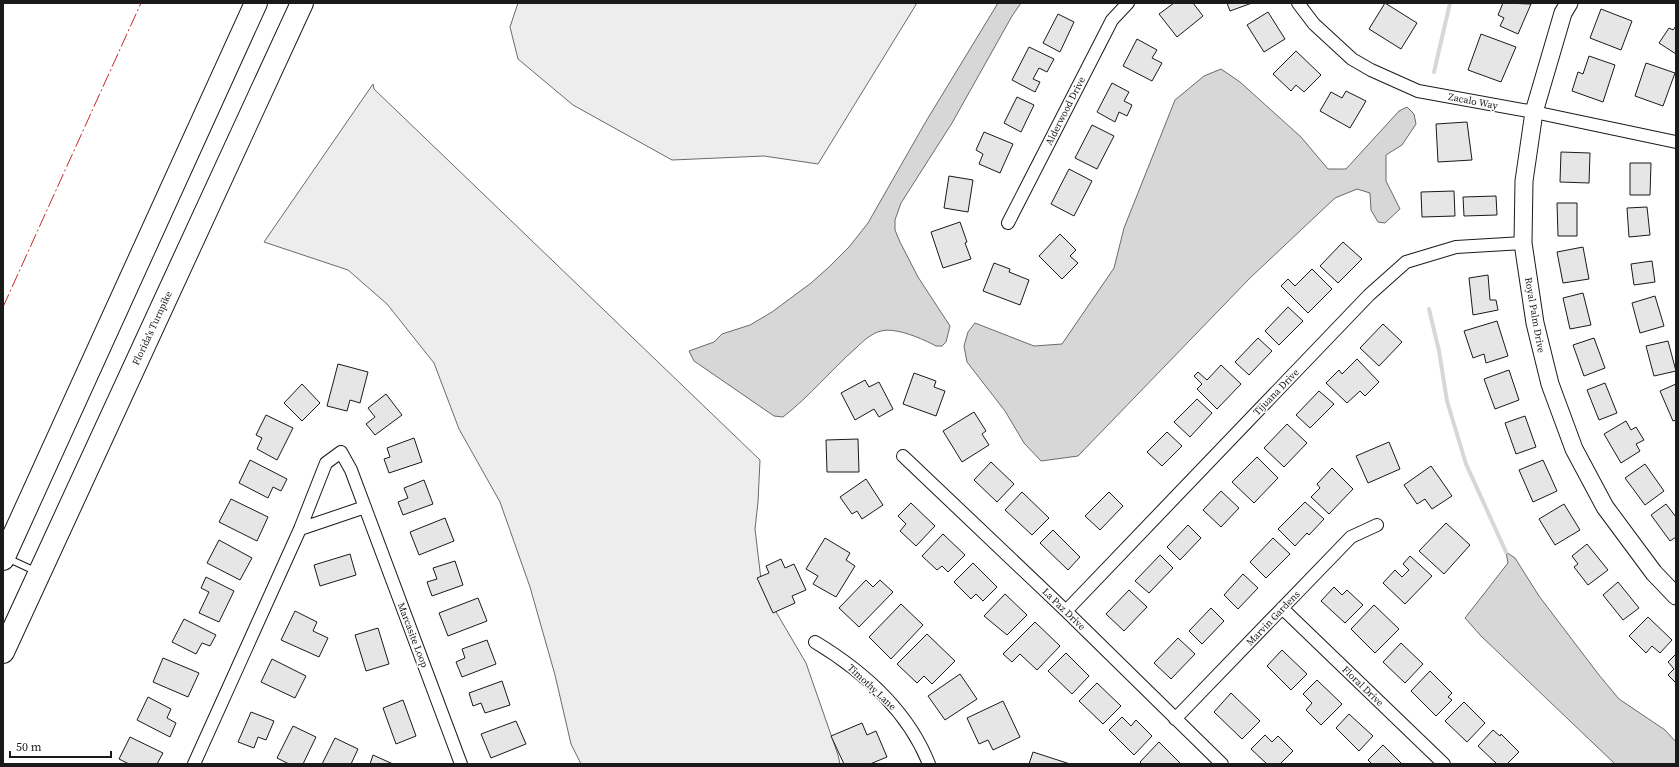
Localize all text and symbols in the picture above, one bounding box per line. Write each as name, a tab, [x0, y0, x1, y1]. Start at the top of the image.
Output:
street label: Alderwood Drive	[1042, 75, 1088, 147]
street label: Zacalo Way	[1447, 90, 1500, 112]
street label: Royal Palm Drive	[1522, 276, 1548, 354]
street label: Florida's Turnpike	[129, 289, 175, 367]
street label: Tijuana Drive	[1250, 366, 1302, 418]
street label: La Paz Drive	[1040, 585, 1088, 633]
street label: Marvin Gardens	[1243, 588, 1303, 648]
street label: Marcasite Loop	[395, 601, 431, 670]
street label: Timothy Lane	[845, 661, 899, 713]
street label: Floral Drive	[1339, 663, 1387, 709]
scale bar	[10, 733, 111, 759]
text: 50 m	[16, 739, 42, 755]

